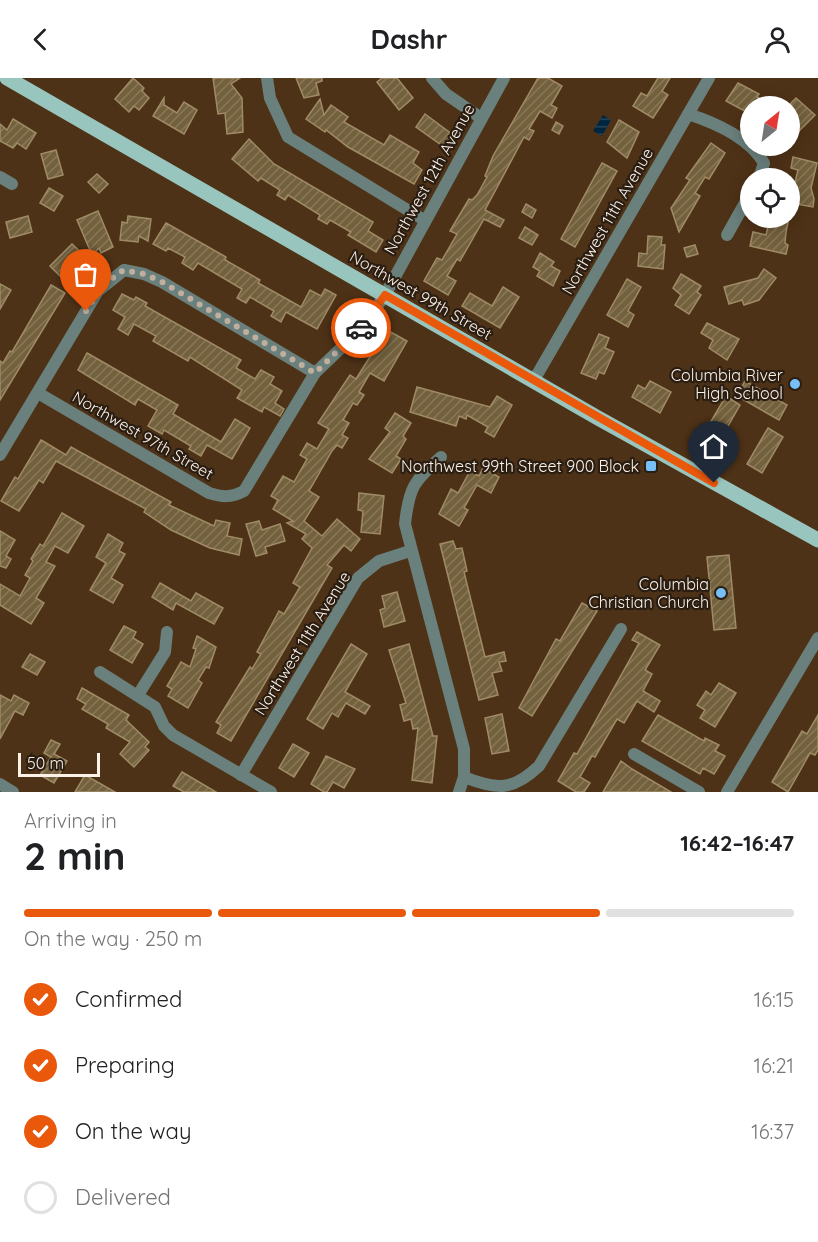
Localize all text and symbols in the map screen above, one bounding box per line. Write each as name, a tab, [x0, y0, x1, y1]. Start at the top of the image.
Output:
text: Dashr	[371, 22, 447, 56]
icon: back	[24, 23, 57, 56]
icon: person	[761, 23, 794, 56]
north arrow	[740, 96, 800, 156]
map controls	[740, 96, 800, 228]
street label: Northwest 12th Avenue	[379, 100, 479, 258]
street label: Northwest 11th Avenue	[557, 144, 657, 298]
button: locate	[740, 168, 800, 228]
street label: Northwest 99th Street	[346, 246, 496, 344]
pin	[60, 249, 111, 311]
icon: bag	[69, 258, 102, 291]
courier	[331, 298, 391, 358]
icon: car	[345, 312, 378, 345]
place label: Columbia River High School	[671, 365, 783, 403]
marker: Columbia River High School	[788, 377, 802, 391]
street label: Northwest 97th Street	[69, 386, 217, 484]
pin	[688, 421, 739, 483]
icon: home	[697, 430, 730, 463]
place label: Northwest 99th Street 900 Block	[401, 456, 639, 476]
marker: Northwest 99th Street 900 Block	[644, 459, 658, 473]
street label: Northwest 11th Avenue	[250, 567, 354, 719]
place label: Columbia Christian Church	[588, 574, 709, 612]
marker: Columbia Christian Church	[714, 586, 728, 600]
scale bar	[18, 750, 100, 778]
text: 50 m	[27, 753, 64, 773]
text: Arriving in	[24, 808, 117, 833]
text: 16:42–16:47	[680, 829, 794, 857]
text: 2 min	[24, 831, 126, 880]
text: On the way · 250 m	[24, 926, 202, 951]
icon: check	[24, 983, 57, 1016]
text: Confirmed	[75, 985, 182, 1013]
text: 16:15	[754, 987, 794, 1012]
icon: check	[24, 1049, 57, 1082]
text: Preparing	[75, 1051, 175, 1079]
text: 16:21	[754, 1053, 794, 1078]
icon: check	[24, 1115, 57, 1148]
text: On the way	[75, 1117, 191, 1145]
text: 16:37	[751, 1119, 794, 1144]
text: Delivered	[75, 1183, 171, 1211]

